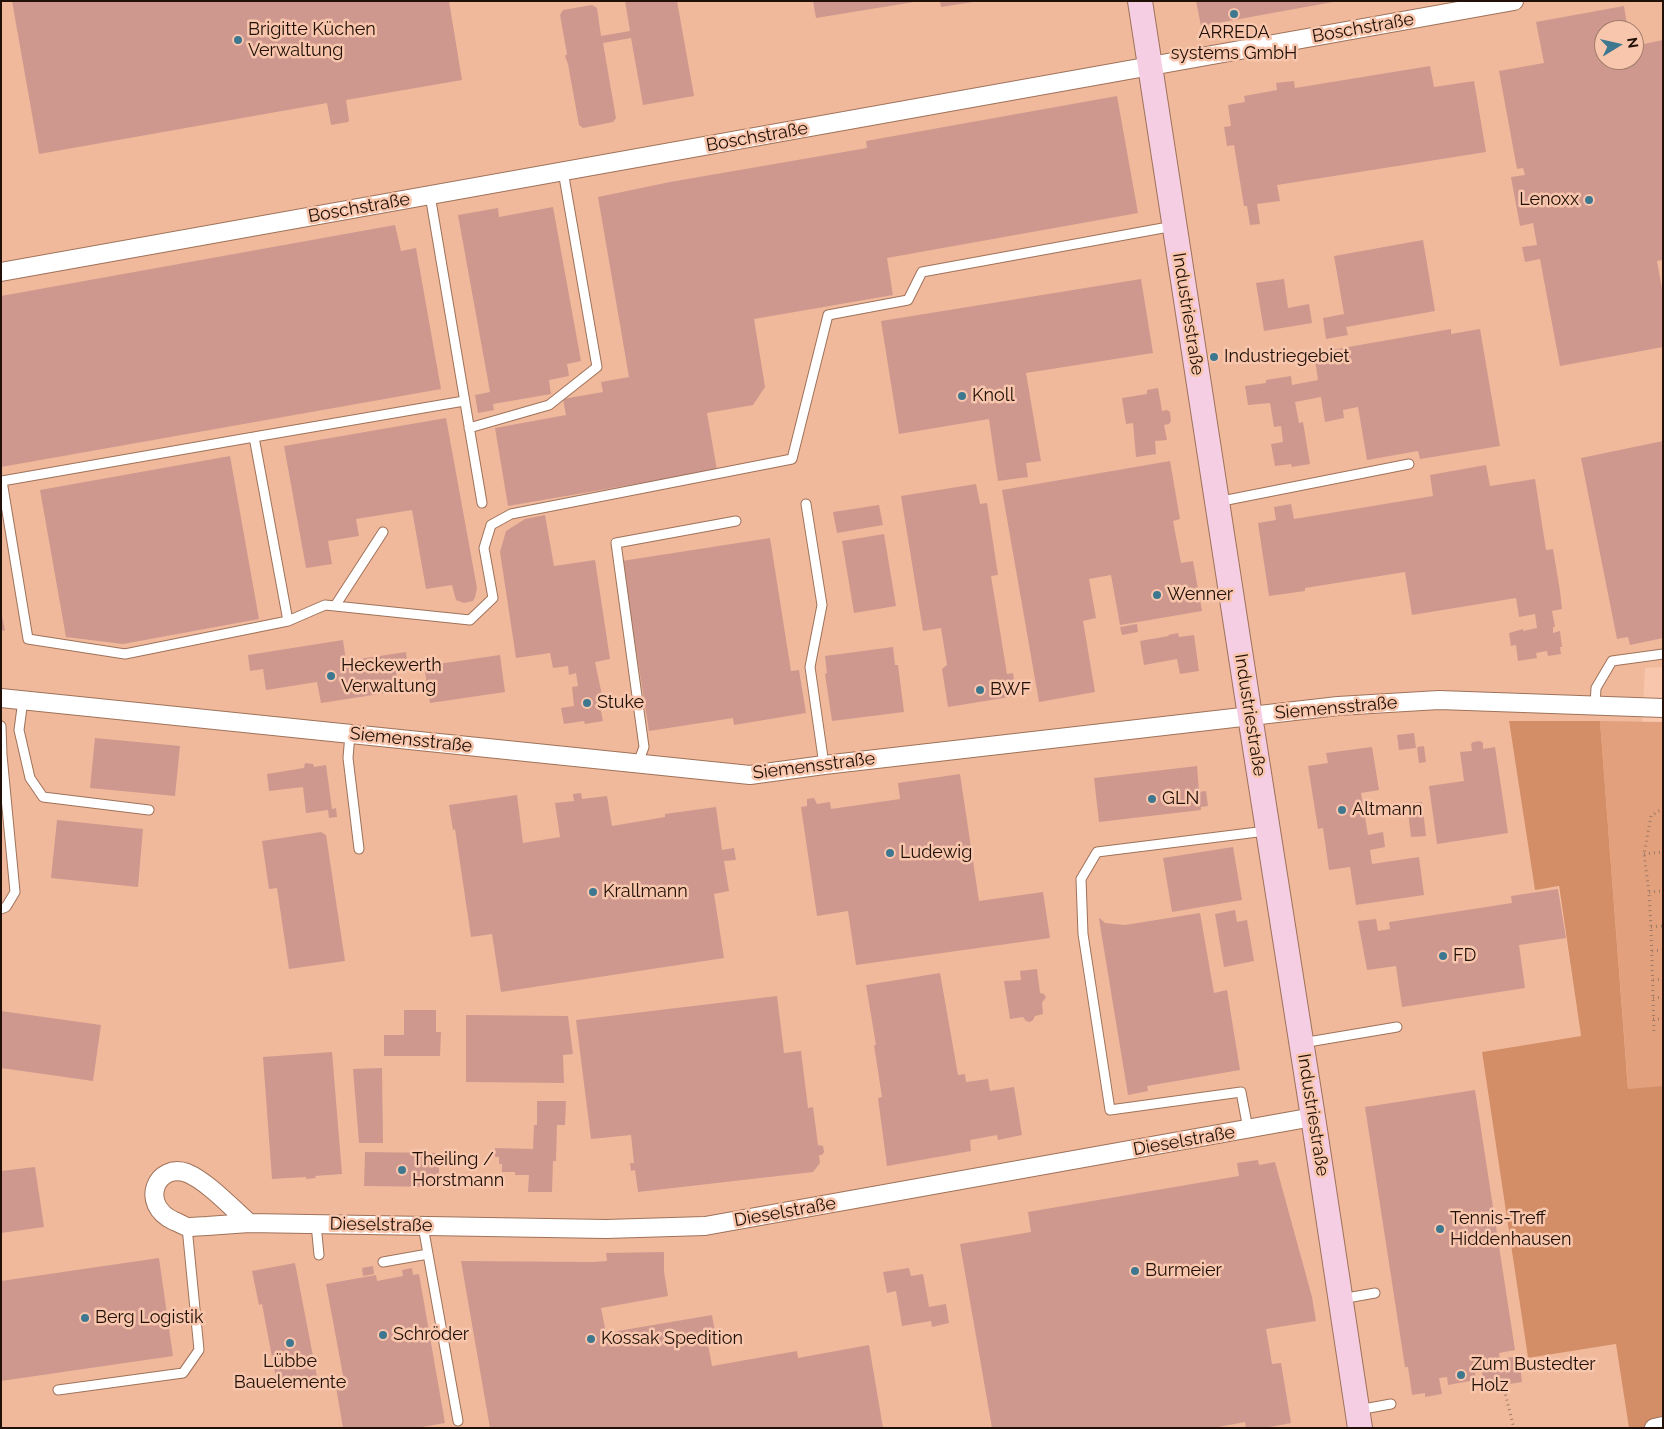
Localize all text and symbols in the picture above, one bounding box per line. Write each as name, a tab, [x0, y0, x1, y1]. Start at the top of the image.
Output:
marker: ARREDA systems GmbH	[1228, 8, 1240, 20]
street label: Boschstraße	[1310, 8, 1416, 48]
place label: Brigitte Küchen Verwaltung	[248, 19, 376, 62]
north arrow	[1594, 20, 1644, 70]
place label: ARREDA systems GmbH	[1171, 22, 1297, 64]
marker: Brigitte Küchen Verwaltung	[232, 34, 244, 46]
text: N	[1624, 36, 1642, 49]
street label: Boschstraße	[704, 117, 810, 157]
street label: Boschstraße	[306, 188, 412, 228]
place label: Lenoxx	[1519, 189, 1579, 211]
marker: Lenoxx	[1583, 194, 1595, 206]
street label: Industriestraße	[1168, 251, 1208, 377]
place label: Industriegebiet	[1224, 346, 1350, 368]
marker: Industriegebiet	[1208, 351, 1220, 363]
place label: Knoll	[972, 385, 1015, 407]
marker: Knoll	[956, 390, 968, 402]
place label: Wenner	[1167, 584, 1233, 606]
marker: Wenner	[1151, 589, 1163, 601]
street label: Industriestraße	[1230, 652, 1270, 778]
place label: Heckewerth Verwaltung	[341, 655, 442, 698]
marker: Heckewerth Verwaltung	[325, 670, 337, 682]
place label: BWF	[990, 679, 1031, 701]
marker: BWF	[974, 684, 986, 696]
place label: Stuke	[597, 692, 644, 714]
street label: Siemensstraße	[1274, 692, 1398, 724]
marker: Stuke	[581, 697, 593, 709]
street label: Siemensstraße	[349, 723, 473, 757]
street label: Siemensstraße	[752, 748, 876, 784]
place label: GLN	[1162, 788, 1199, 810]
marker: GLN	[1146, 793, 1158, 805]
place label: Altmann	[1352, 799, 1422, 821]
marker: Altmann	[1336, 804, 1348, 816]
place label: Ludewig	[900, 842, 972, 864]
marker: Ludewig	[884, 847, 896, 859]
place label: Krallmann	[603, 881, 688, 903]
marker: Krallmann	[587, 886, 599, 898]
place label: FD	[1453, 945, 1476, 967]
marker: FD	[1437, 950, 1449, 962]
street label: Industriestraße	[1293, 1052, 1333, 1178]
street label: Dieselstraße	[1131, 1121, 1237, 1161]
place label: Theiling / Horstmann	[412, 1149, 504, 1192]
marker: Theiling / Horstmann	[396, 1164, 408, 1176]
street label: Dieselstraße	[732, 1192, 838, 1232]
place label: Tennis-Treff Hiddenhausen	[1450, 1208, 1571, 1250]
street label: Dieselstraße	[329, 1213, 433, 1237]
marker: Tennis-Treff Hiddenhausen	[1434, 1223, 1446, 1235]
place label: Burmeier	[1145, 1260, 1222, 1282]
marker: Burmeier	[1129, 1265, 1141, 1277]
place label: Berg Logistik	[95, 1307, 204, 1329]
marker: Berg Logistik	[79, 1312, 91, 1324]
place label: Schröder	[393, 1324, 469, 1346]
place label: Kossak Spedition	[601, 1328, 743, 1350]
marker: Schröder	[377, 1329, 389, 1341]
marker: Kossak Spedition	[585, 1333, 597, 1345]
marker: Lübbe Bauelemente	[284, 1337, 296, 1349]
place label: Lübbe Bauelemente	[234, 1351, 346, 1394]
place label: Zum Bustedter Holz	[1471, 1354, 1596, 1396]
marker: Zum Bustedter Holz	[1455, 1369, 1467, 1381]

